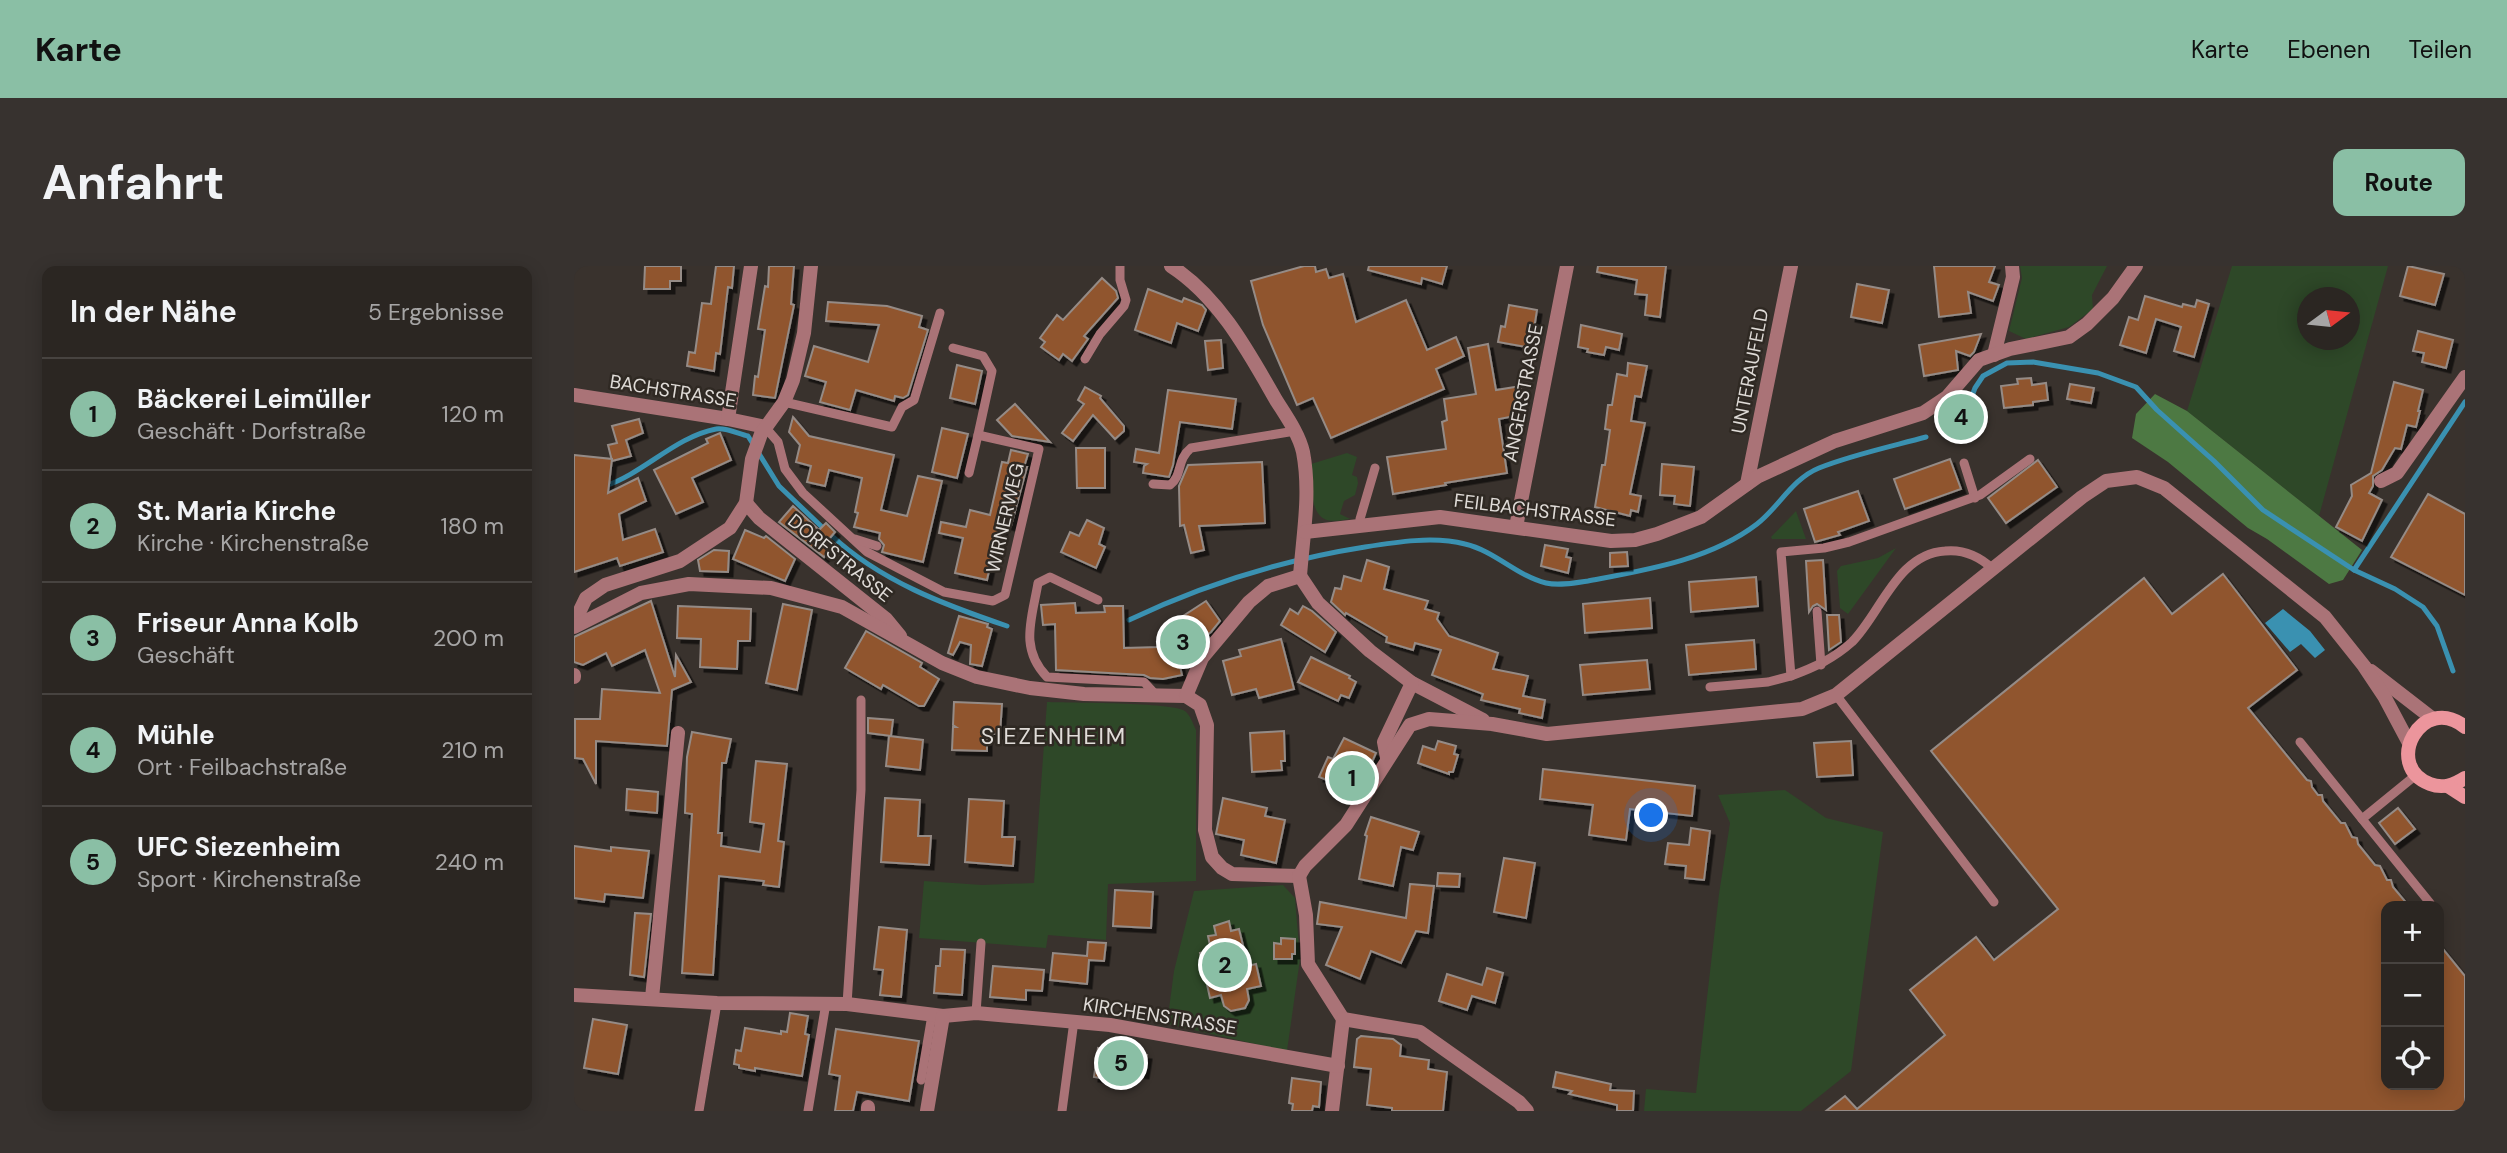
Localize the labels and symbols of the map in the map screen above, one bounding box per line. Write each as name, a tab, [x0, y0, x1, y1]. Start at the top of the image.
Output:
north arrow	[2297, 287, 2360, 350]
street label: UNTERAUFELD	[1726, 306, 1774, 436]
street label: ANGERSTRASSE	[1497, 322, 1549, 464]
street label: BACHSTRASSE	[608, 369, 738, 413]
pin: 4	[1938, 391, 1984, 443]
street label: WIRNERWEG	[980, 460, 1030, 576]
street label: FEILBACHSTRASSE	[1453, 488, 1617, 532]
street label: DORFSTRASSE	[783, 508, 897, 608]
pin: 3	[1160, 616, 1206, 668]
district label: SIEZENHEIM	[981, 721, 1127, 751]
pin: 1	[1329, 752, 1375, 804]
your location	[1634, 798, 1668, 832]
pin: 2	[1202, 939, 1248, 991]
street label: KIRCHENSTRASSE	[1081, 992, 1239, 1040]
pin: 5	[1098, 1037, 1144, 1089]

